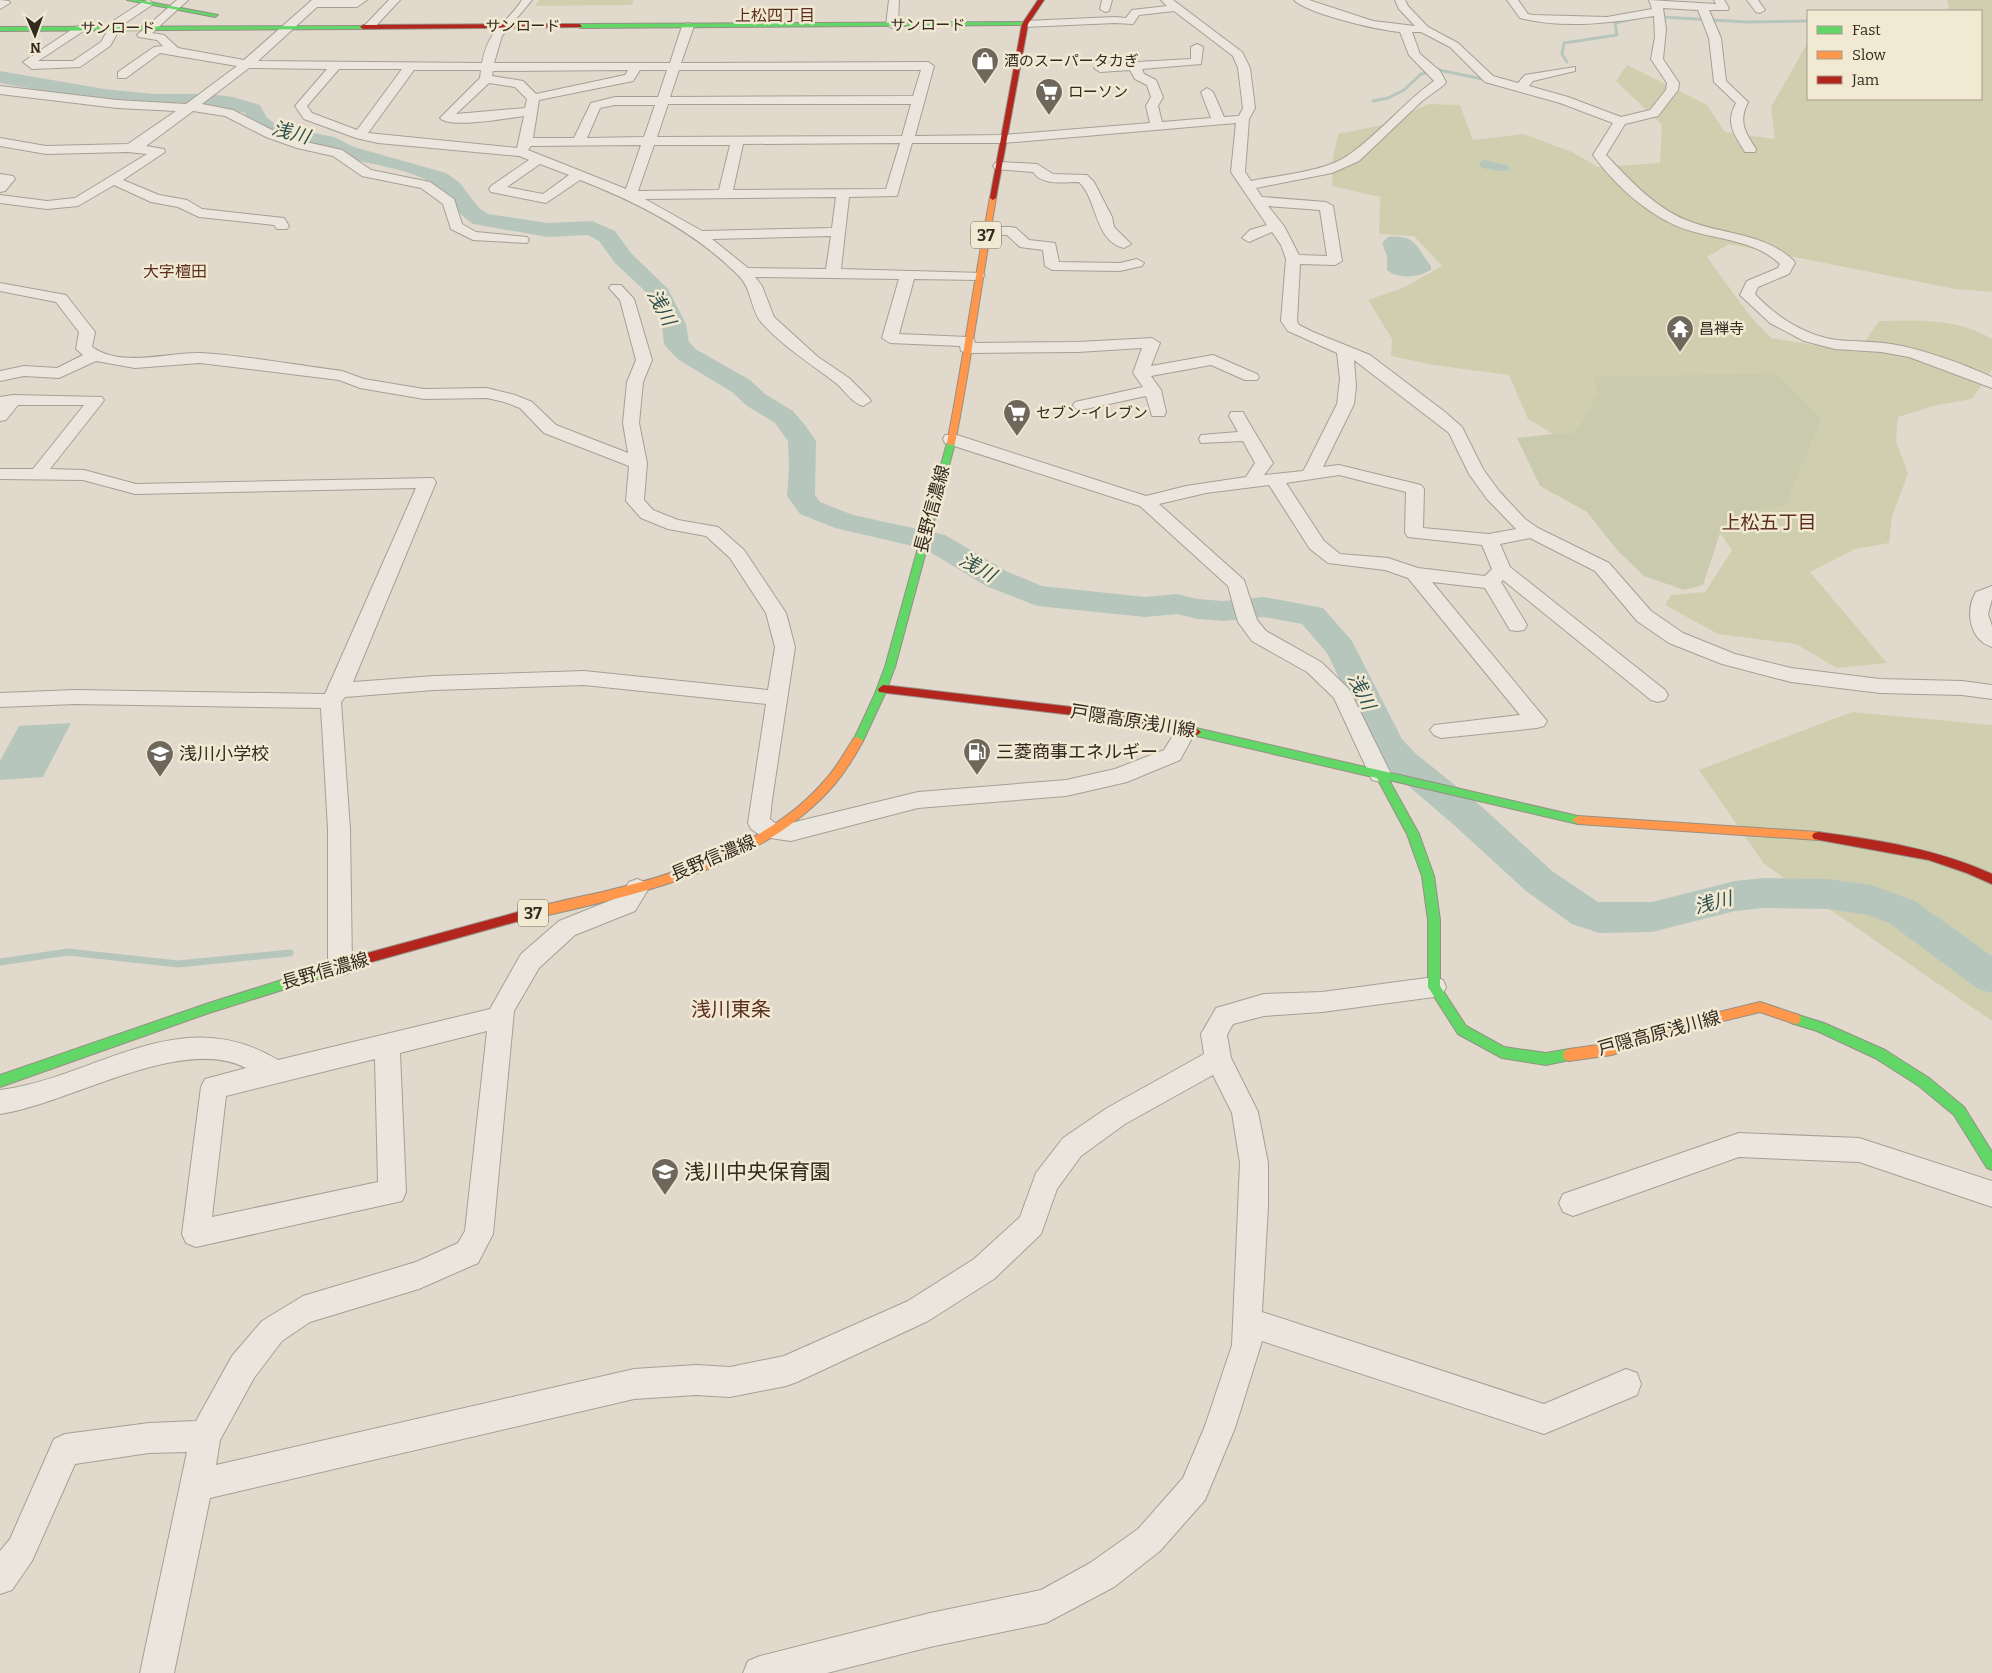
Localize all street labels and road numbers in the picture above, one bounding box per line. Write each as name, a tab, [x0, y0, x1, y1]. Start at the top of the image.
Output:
street label: サンロード	[890, 16, 966, 34]
street label: サンロード	[485, 17, 561, 35]
street label: サンロード	[80, 19, 156, 37]
road number: 37	[971, 222, 1001, 248]
street label: 長野信濃線	[910, 463, 954, 555]
street label: 戸隠高原浅川線	[1069, 700, 1197, 742]
street label: 長野信濃線	[667, 830, 759, 886]
road number: 37	[518, 900, 548, 926]
street label: 長野信濃線	[279, 948, 371, 994]
street label: 戸隠高原浅川線	[1595, 1006, 1723, 1060]

